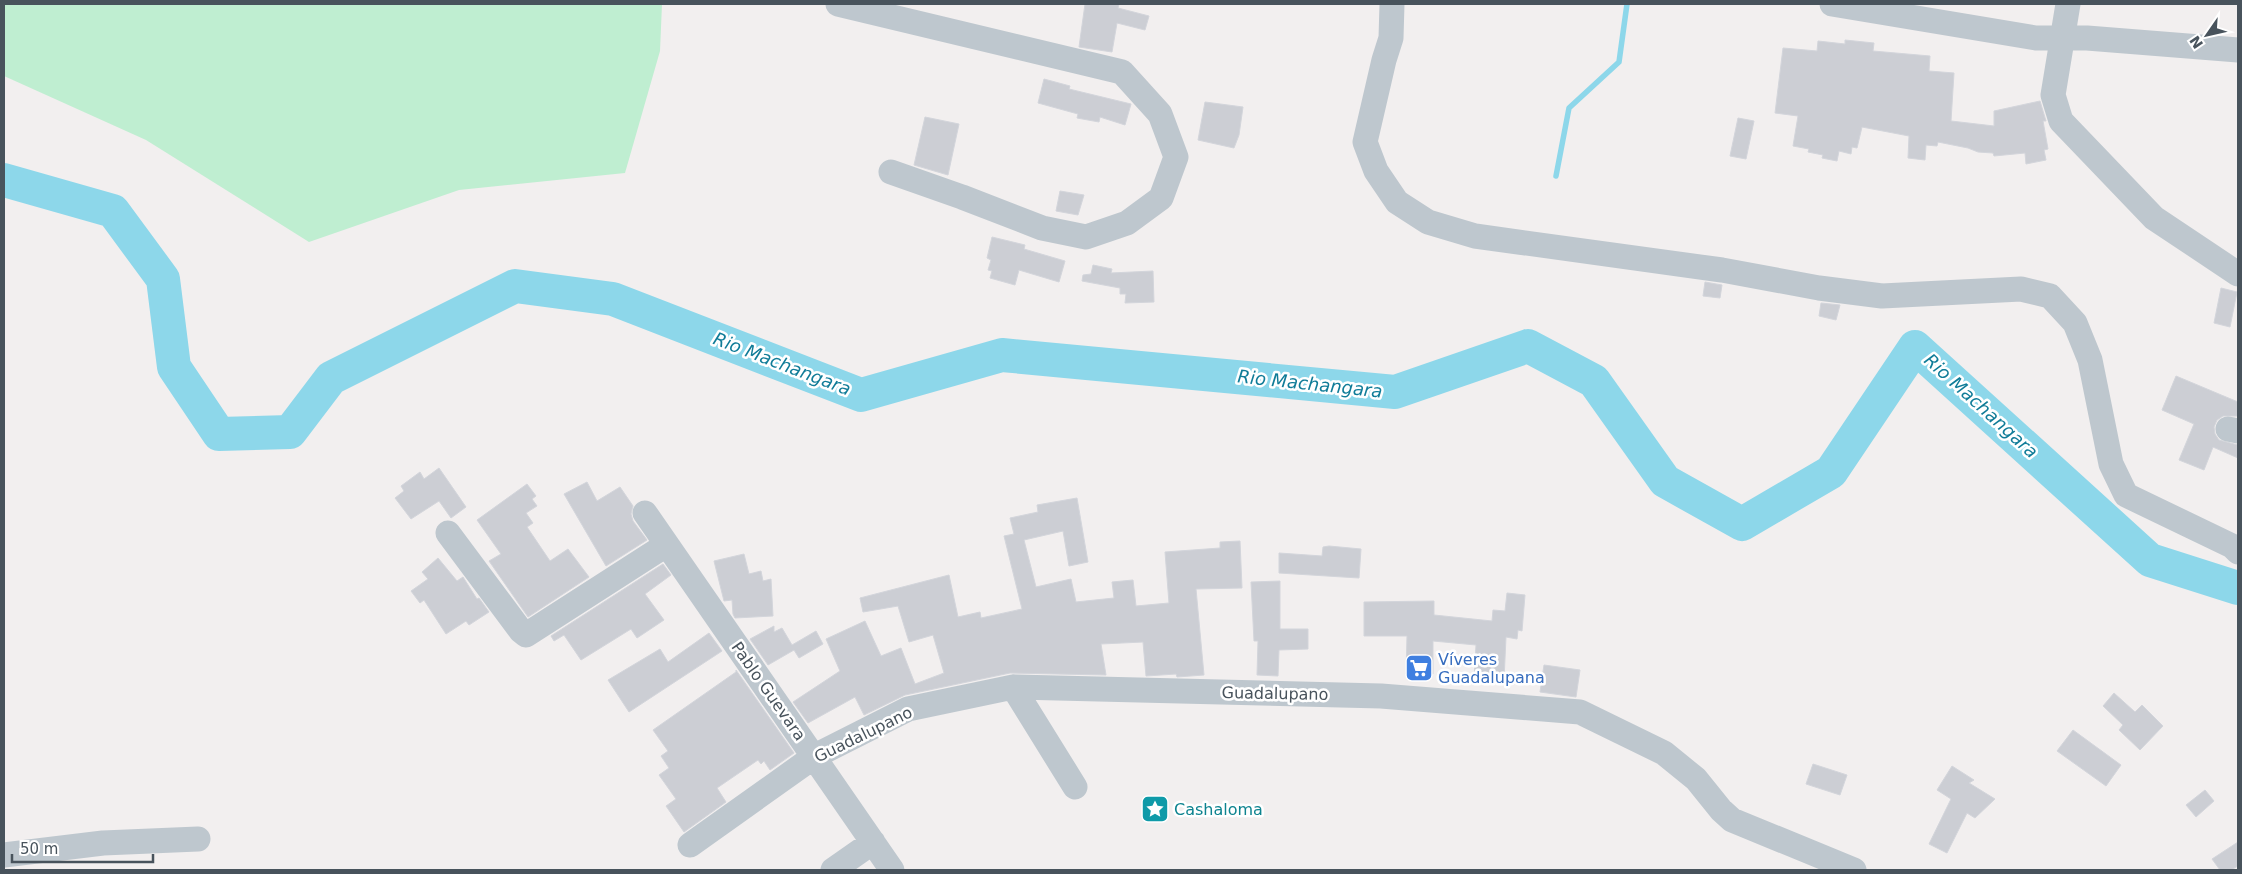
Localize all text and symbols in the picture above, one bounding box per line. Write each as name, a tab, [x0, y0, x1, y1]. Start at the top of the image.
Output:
north arrow	[2182, 10, 2232, 60]
text: N	[2186, 33, 2206, 52]
water label: Rio Machangara	[711, 328, 854, 399]
water label: Rio Machangara	[1920, 349, 2042, 462]
water label: Rio Machangara	[1237, 365, 1383, 402]
street label: Pablo Guevara	[727, 638, 810, 744]
place label: Víveres Guadalupana	[1438, 650, 1545, 687]
supermarket icon: Víveres Guadalupana	[1404, 653, 1434, 683]
street label: Guadalupano	[1221, 683, 1329, 704]
street label: Guadalupano	[811, 703, 915, 766]
place icon: Cashaloma	[1140, 794, 1170, 824]
place label: Cashaloma	[1174, 800, 1263, 819]
scale bar	[12, 832, 154, 864]
text: 50 m	[20, 840, 58, 858]

